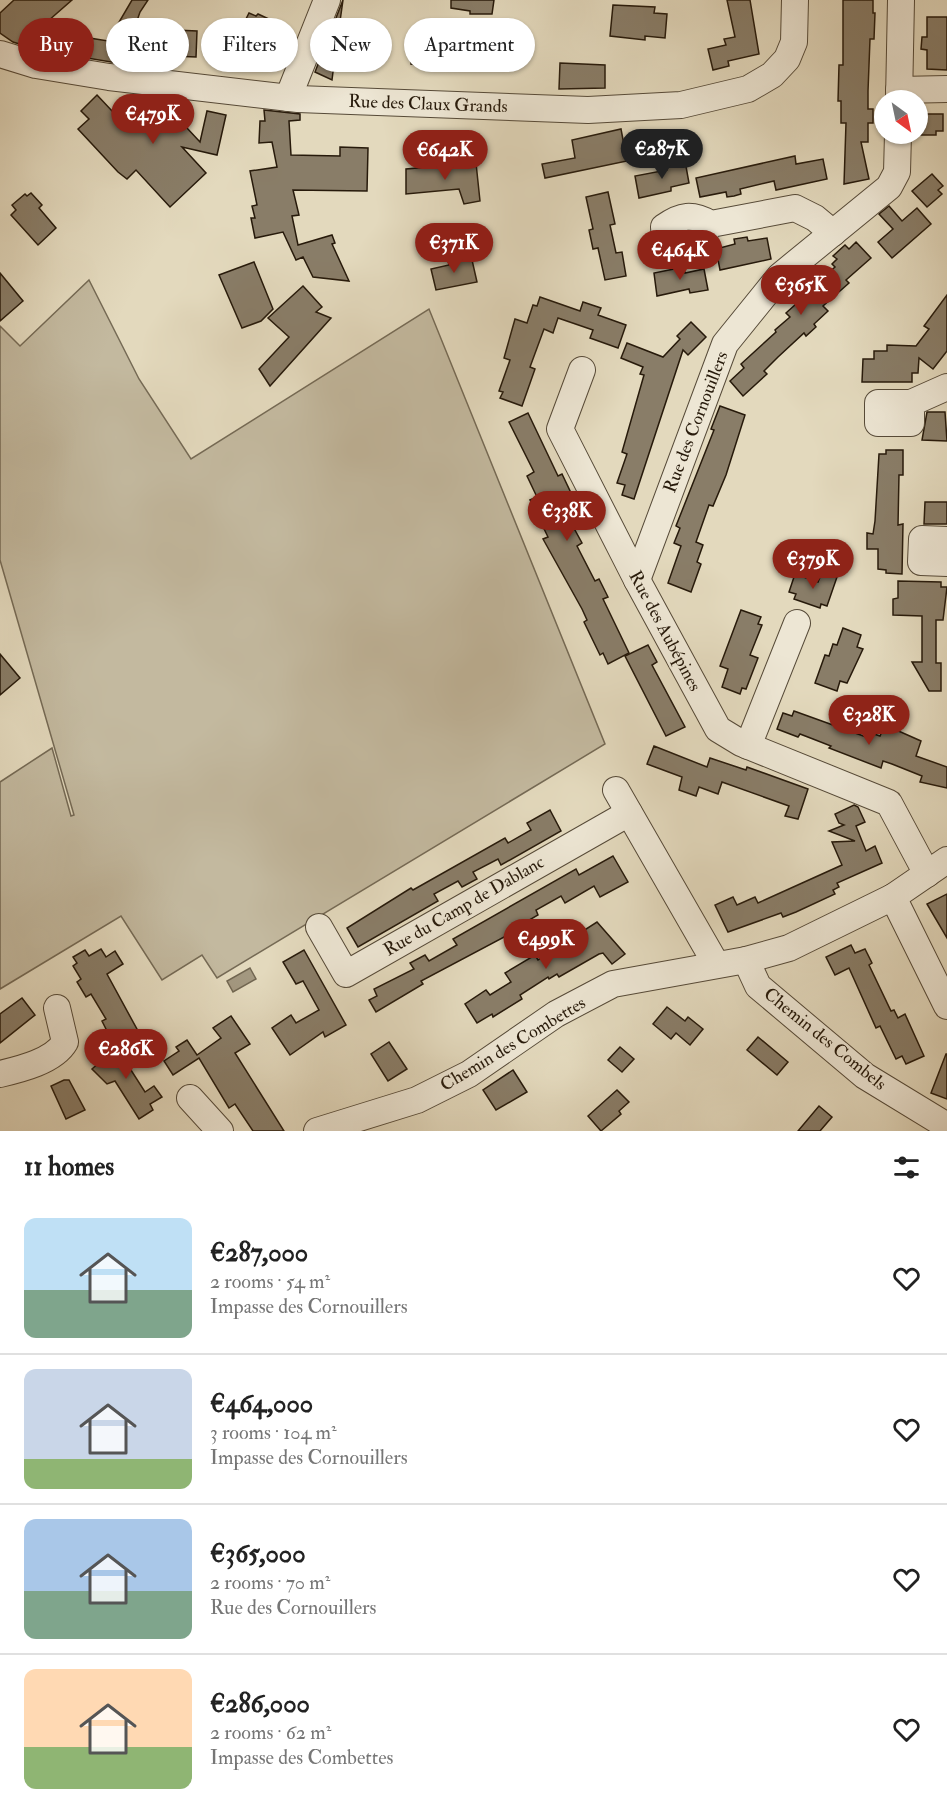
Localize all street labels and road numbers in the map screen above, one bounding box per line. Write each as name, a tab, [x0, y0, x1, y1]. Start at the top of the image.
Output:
street label: Rue des Claux Grands	[348, 90, 508, 118]
street label: Rue des Cornouillers	[658, 348, 734, 496]
street label: Rue des Aubépines	[624, 567, 706, 695]
street label: Rue du Camp de Dablanc	[379, 851, 549, 961]
street label: Chemin des Combels	[759, 982, 891, 1096]
street label: Chemin des Combettes	[436, 991, 590, 1097]

